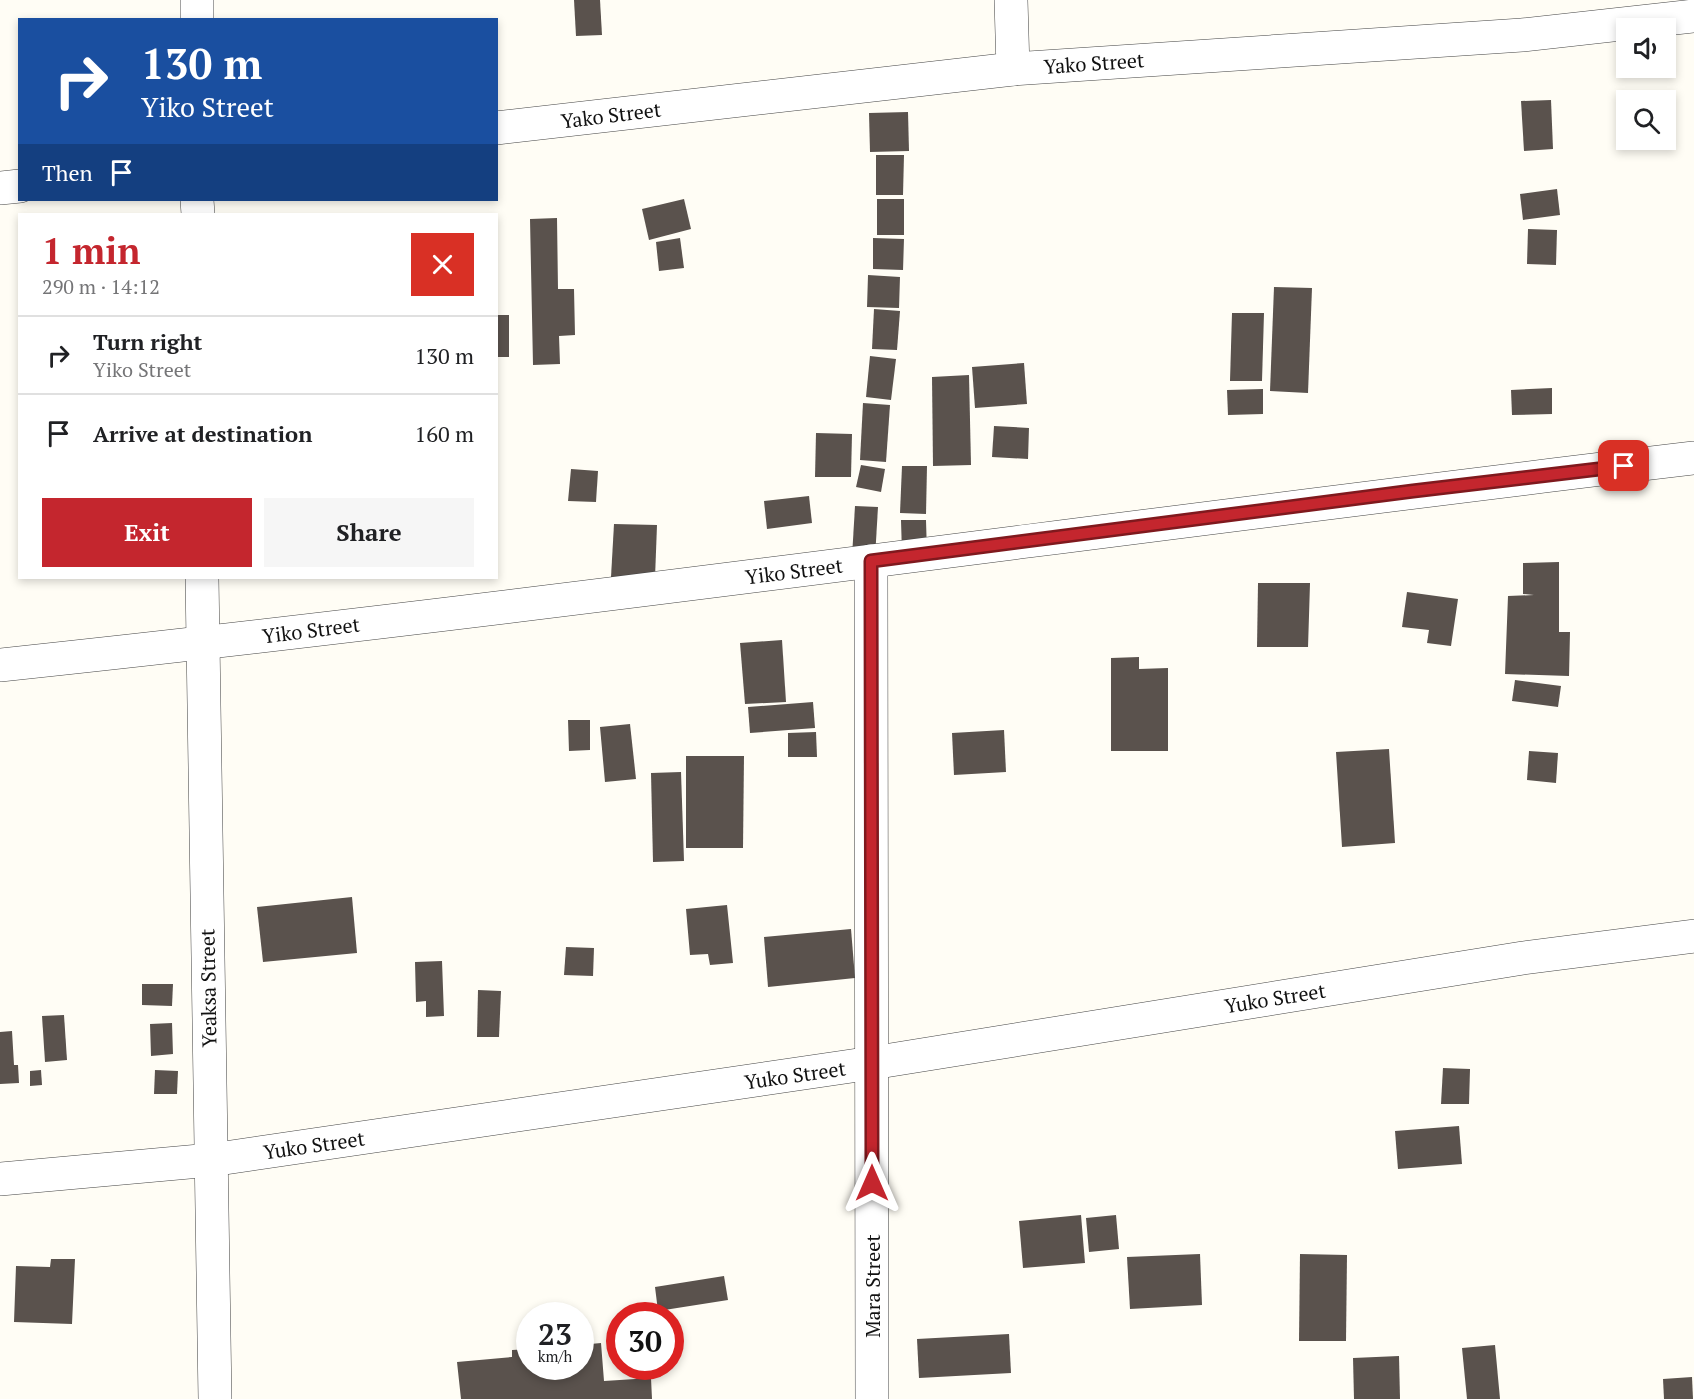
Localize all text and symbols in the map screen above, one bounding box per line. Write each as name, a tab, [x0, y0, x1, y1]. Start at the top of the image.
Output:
map controls	[1616, 18, 1676, 150]
button: sound	[1616, 18, 1676, 78]
text: 130 m	[141, 35, 262, 91]
icon: right	[42, 42, 120, 120]
street label: Yako Street	[1043, 46, 1146, 80]
text: Yiko Street	[141, 89, 274, 125]
button: search	[1616, 90, 1676, 150]
street label: Yako Street	[559, 95, 663, 135]
icon: arrive	[105, 156, 138, 189]
text: Then	[42, 158, 93, 187]
text: 1 min	[42, 227, 140, 274]
button: close	[411, 233, 474, 296]
text: 290 m · 14:12	[42, 273, 160, 300]
text: Turn right	[93, 327, 202, 356]
icon: right	[42, 339, 75, 372]
text: 130 m	[414, 341, 474, 370]
text: Yiko Street	[93, 356, 191, 383]
icon: arrive	[42, 417, 75, 450]
text: Arrive at destination	[93, 419, 312, 448]
text: 160 m	[414, 419, 474, 448]
pin	[1598, 440, 1649, 491]
icon: arrive	[1607, 449, 1640, 482]
button: Exit	[42, 498, 252, 567]
button: Share	[264, 498, 474, 567]
street label: Yiko Street	[744, 552, 845, 590]
street label: Yiko Street	[261, 611, 362, 649]
street label: Yeaksa Street	[193, 928, 223, 1047]
street label: Yuko Street	[1222, 977, 1328, 1019]
street label: Yuko Street	[743, 1054, 848, 1095]
street label: Yuko Street	[262, 1124, 367, 1165]
position arrow	[840, 1151, 904, 1215]
street label: Mara Street	[859, 1234, 886, 1338]
speed limit sign: 30	[606, 1302, 684, 1380]
text: 23	[538, 1314, 572, 1354]
text: km/h	[538, 1346, 572, 1366]

